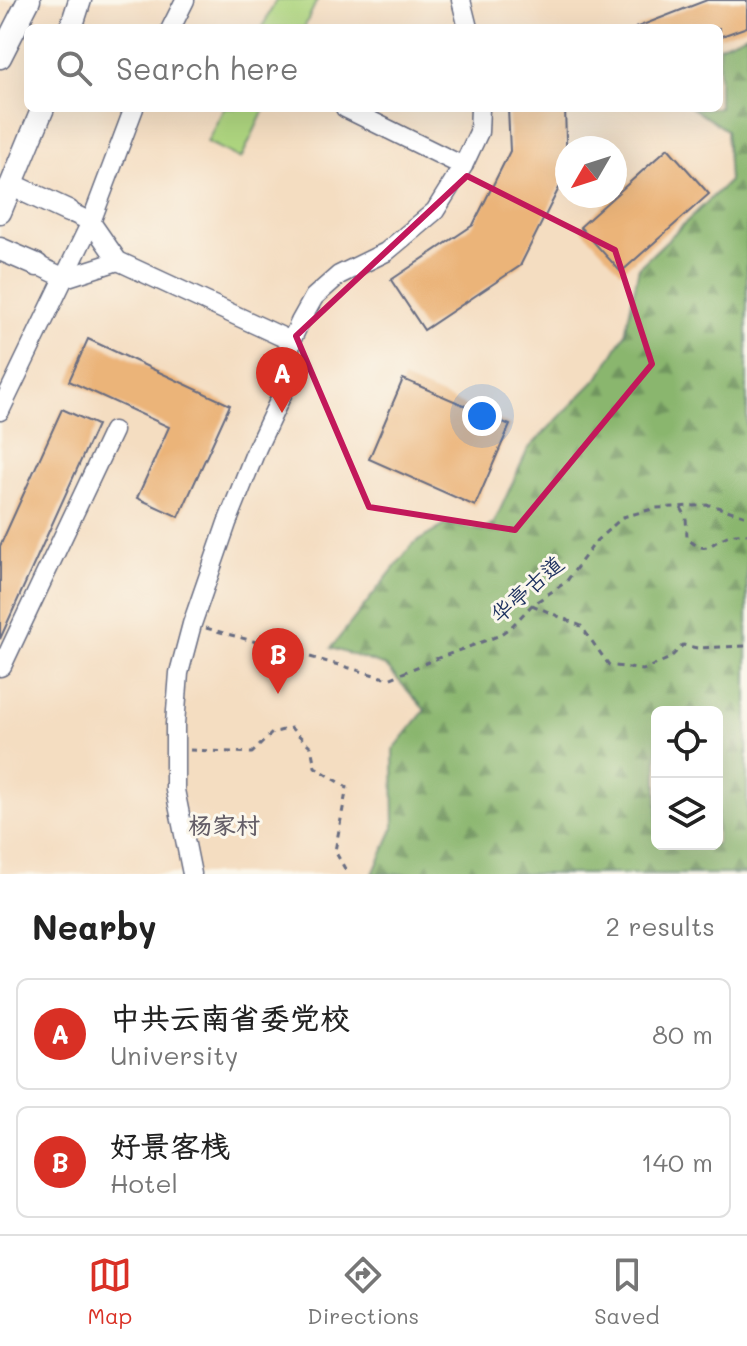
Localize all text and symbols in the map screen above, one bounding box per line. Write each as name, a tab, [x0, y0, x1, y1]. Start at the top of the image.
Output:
search box	[24, 24, 723, 112]
icon: search	[52, 46, 96, 90]
text: Search here	[116, 48, 299, 88]
north arrow	[555, 136, 627, 208]
pin: A	[256, 347, 308, 413]
your location	[462, 396, 502, 436]
street label: 华亭古道	[484, 549, 569, 628]
pin: B	[252, 628, 304, 694]
map controls	[651, 706, 723, 850]
button: locate	[651, 706, 723, 778]
button: layers	[651, 778, 723, 850]
district label: 杨家村	[188, 809, 260, 840]
text: Nearby	[32, 904, 157, 949]
text: 2 results	[606, 909, 715, 943]
text: 中共云南省委党校	[110, 997, 350, 1037]
text: A	[51, 1017, 69, 1051]
text: 80 m	[652, 1017, 713, 1051]
text: University	[110, 1038, 238, 1072]
text: 好景客栈	[110, 1125, 230, 1165]
text: B	[51, 1145, 69, 1179]
text: 140 m	[641, 1145, 713, 1179]
text: Hotel	[110, 1166, 178, 1200]
tab: Map	[88, 1253, 132, 1330]
tab: Directions	[307, 1253, 419, 1330]
tab: Saved	[594, 1253, 659, 1330]

